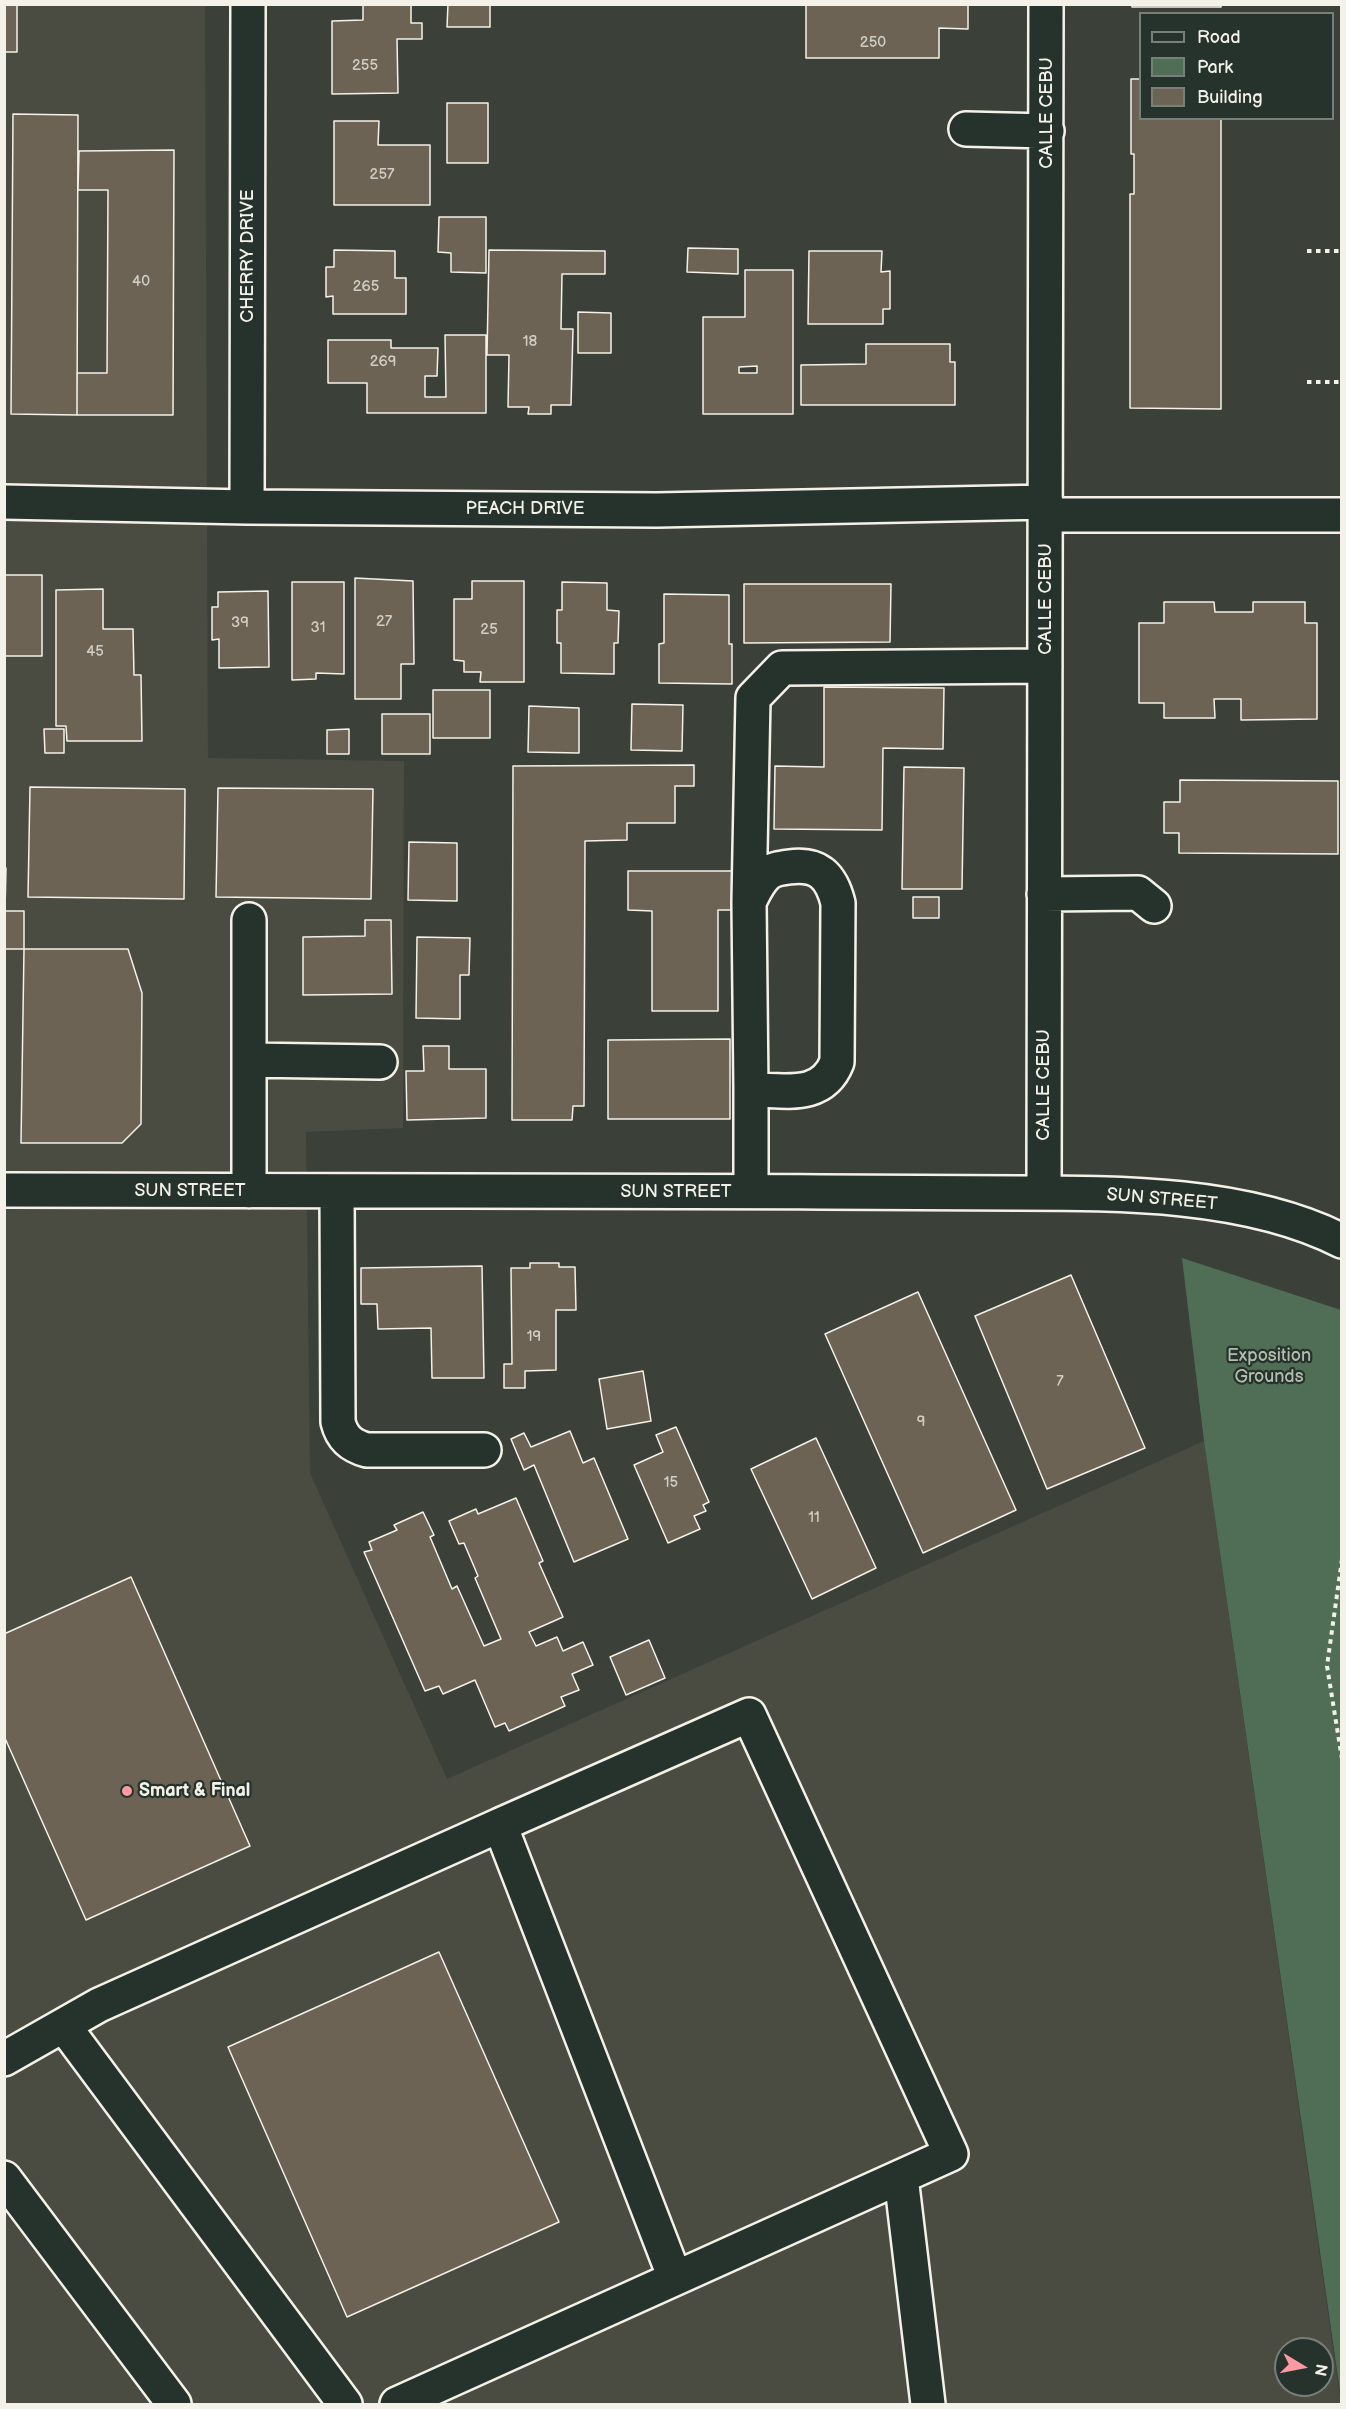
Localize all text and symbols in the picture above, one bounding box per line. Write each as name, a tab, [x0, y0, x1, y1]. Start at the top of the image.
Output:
legend	[1139, 12, 1334, 120]
text: Road	[1197, 27, 1241, 48]
house number: 250	[860, 34, 886, 52]
house number: 255	[352, 57, 378, 75]
street label: CALLE CEBU	[1036, 57, 1058, 169]
text: Park	[1197, 57, 1233, 78]
text: Building	[1197, 87, 1263, 108]
house number: 257	[370, 166, 394, 184]
street label: CHERRY DRIVE	[237, 189, 259, 323]
house number: 40	[132, 273, 150, 291]
house number: 265	[353, 278, 379, 296]
house number: 18	[523, 333, 537, 351]
house number: 269	[370, 353, 396, 371]
street label: PEACH DRIVE	[466, 498, 584, 520]
street label: CALLE CEBU	[1035, 543, 1057, 655]
house number: 27	[376, 613, 392, 631]
house number: 39	[231, 614, 249, 632]
house number: 31	[310, 619, 326, 637]
house number: 25	[480, 621, 498, 639]
house number: 45	[86, 643, 104, 661]
street label: CALLE CEBU	[1033, 1029, 1055, 1141]
street label: SUN STREET	[134, 1180, 246, 1202]
street label: SUN STREET	[620, 1181, 732, 1203]
street label: SUN STREET	[1106, 1184, 1218, 1216]
house number: 19	[527, 1328, 541, 1346]
park label: Exposition Grounds	[1227, 1345, 1311, 1388]
house number: 7	[1056, 1373, 1064, 1391]
house number: 9	[917, 1413, 925, 1431]
house number: 15	[664, 1474, 678, 1492]
house number: 11	[808, 1509, 820, 1527]
place label: Smart & Final	[139, 1780, 250, 1802]
marker: Smart & Final	[120, 1784, 134, 1798]
north arrow	[1274, 2337, 1334, 2397]
text: N	[1310, 2362, 1331, 2377]

